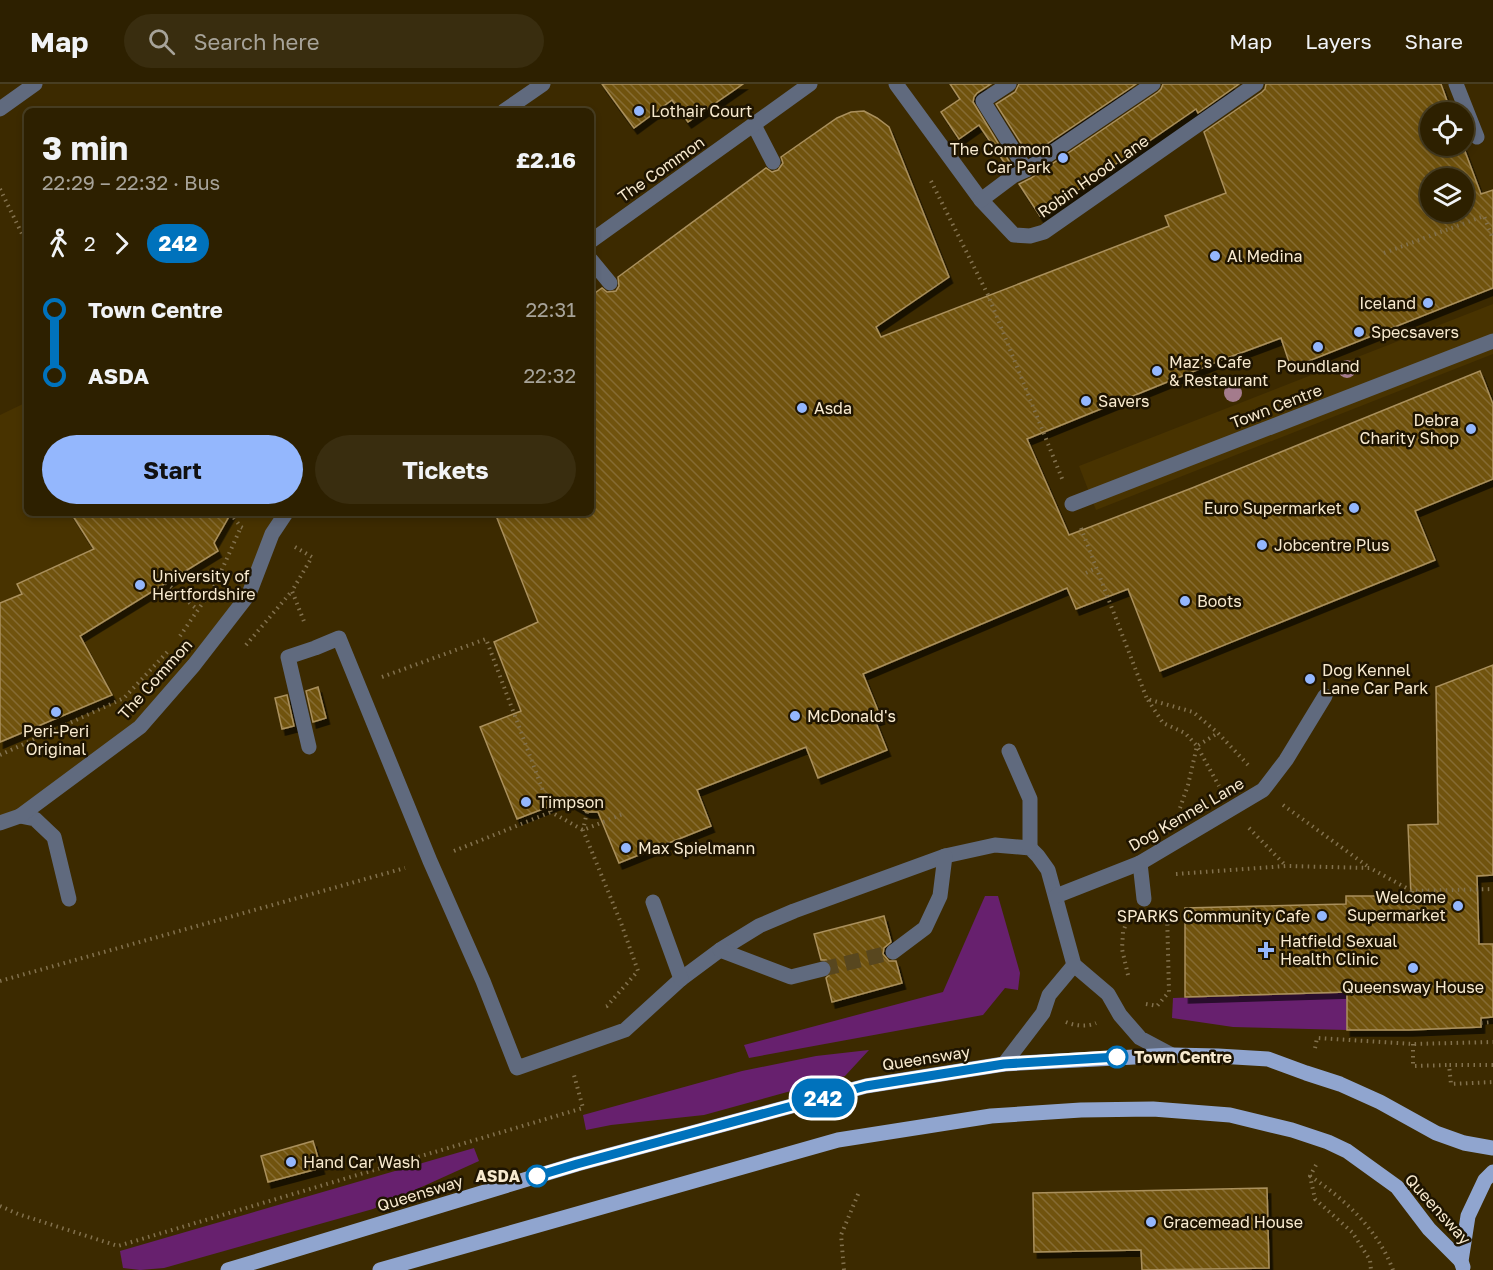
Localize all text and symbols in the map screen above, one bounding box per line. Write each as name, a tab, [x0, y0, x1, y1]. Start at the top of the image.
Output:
search box	[124, 14, 544, 68]
text: Map	[30, 25, 88, 58]
icon: search	[145, 25, 178, 58]
text: Search here	[193, 28, 319, 55]
text: Map	[1229, 28, 1272, 54]
text: Layers	[1305, 28, 1372, 54]
text: Share	[1405, 28, 1463, 54]
place label: Lothair Court	[651, 101, 753, 121]
map controls	[1420, 102, 1474, 222]
button: locate	[1420, 102, 1474, 156]
marker: Lothair Court	[632, 104, 646, 118]
text: 3 min	[42, 128, 128, 167]
street label: Robin Hood Lane	[1034, 130, 1152, 222]
street label: The Common	[614, 132, 708, 206]
place label: The Common Car Park	[950, 139, 1051, 177]
text: £2.16	[516, 146, 576, 173]
marker: The Common Car Park	[1056, 151, 1070, 165]
button: layers	[1420, 168, 1474, 222]
text: 22:29 – 22:32 · Bus	[42, 170, 220, 194]
icon: walk	[42, 227, 75, 260]
icon: forward	[105, 227, 138, 260]
text: 242	[159, 230, 197, 256]
text: 2	[84, 231, 96, 255]
place label: Al Medina	[1227, 246, 1303, 266]
marker: Al Medina	[1208, 249, 1222, 263]
place label: Iceland	[1359, 293, 1416, 313]
text: Town Centre	[88, 296, 223, 323]
marker: Iceland	[1421, 296, 1435, 310]
text: 22:31	[525, 297, 576, 321]
place label: Specsavers	[1371, 322, 1459, 342]
marker: Specsavers	[1352, 325, 1366, 339]
marker: Poundland	[1311, 340, 1325, 354]
place label: Maz's Cafe & Restaurant	[1169, 352, 1269, 390]
place label: Poundland	[1276, 356, 1360, 376]
text: ASDA	[88, 362, 149, 389]
text: 22:32	[524, 363, 576, 387]
marker: Maz's Cafe & Restaurant	[1150, 364, 1164, 378]
street label: Town Centre	[1227, 379, 1325, 433]
place label: Savers	[1098, 391, 1150, 411]
marker: Savers	[1079, 394, 1093, 408]
place label: Asda	[814, 398, 852, 418]
marker: Asda	[795, 401, 809, 415]
place label: Debra Charity Shop	[1360, 410, 1459, 448]
marker: Debra Charity Shop	[1464, 422, 1478, 436]
button: Start	[42, 435, 303, 504]
button: Tickets	[315, 435, 576, 504]
place label: Euro Supermarket	[1204, 498, 1342, 518]
marker: Euro Supermarket	[1347, 501, 1361, 515]
place label: Jobcentre Plus	[1274, 535, 1390, 555]
marker: Jobcentre Plus	[1255, 538, 1269, 552]
place label: University of Hertfordshire	[152, 566, 256, 604]
marker: University of Hertfordshire	[133, 578, 147, 592]
place label: Boots	[1197, 591, 1242, 611]
marker: Boots	[1178, 594, 1192, 608]
street label: The Common	[114, 635, 196, 723]
place label: Dog Kennel Lane Car Park	[1322, 660, 1428, 698]
marker: Dog Kennel Lane Car Park	[1303, 672, 1317, 686]
marker: Peri-Peri Original	[49, 705, 63, 719]
place label: McDonald's	[807, 706, 896, 726]
marker: McDonald's	[788, 709, 802, 723]
place label: Peri-Peri Original	[23, 721, 89, 759]
street label: Dog Kennel Lane	[1125, 773, 1247, 855]
place label: Timpson	[538, 792, 604, 812]
marker: Timpson	[519, 795, 533, 809]
place label: Max Spielmann	[638, 838, 755, 858]
marker: Max Spielmann	[619, 841, 633, 855]
place label: Welcome Supermarket	[1347, 887, 1446, 925]
marker: Welcome Supermarket	[1451, 899, 1465, 913]
place label: SPARKS Community Cafe	[1117, 906, 1310, 926]
marker: SPARKS Community Cafe	[1315, 909, 1329, 923]
place label: Hatfield Sexual Health Clinic	[1280, 931, 1398, 969]
marker: Hatfield Sexual Health Clinic	[1257, 941, 1275, 959]
marker: Queensway House	[1406, 961, 1420, 975]
place label: Queensway House	[1342, 977, 1484, 997]
street label: Queensway	[881, 1041, 971, 1075]
marker: Town Centre	[1106, 1046, 1128, 1068]
place label: Town Centre	[1134, 1047, 1232, 1067]
line badge: 242	[788, 1078, 858, 1118]
text: 242	[804, 1085, 842, 1111]
place label: Hand Car Wash	[303, 1152, 420, 1172]
marker: Hand Car Wash	[284, 1155, 298, 1169]
marker: ASDA	[526, 1165, 548, 1187]
place label: ASDA	[476, 1166, 521, 1186]
street label: Queensway	[1401, 1169, 1475, 1249]
street label: Queensway	[375, 1170, 465, 1216]
place label: Gracemead House	[1163, 1212, 1303, 1232]
marker: Gracemead House	[1144, 1215, 1158, 1229]

